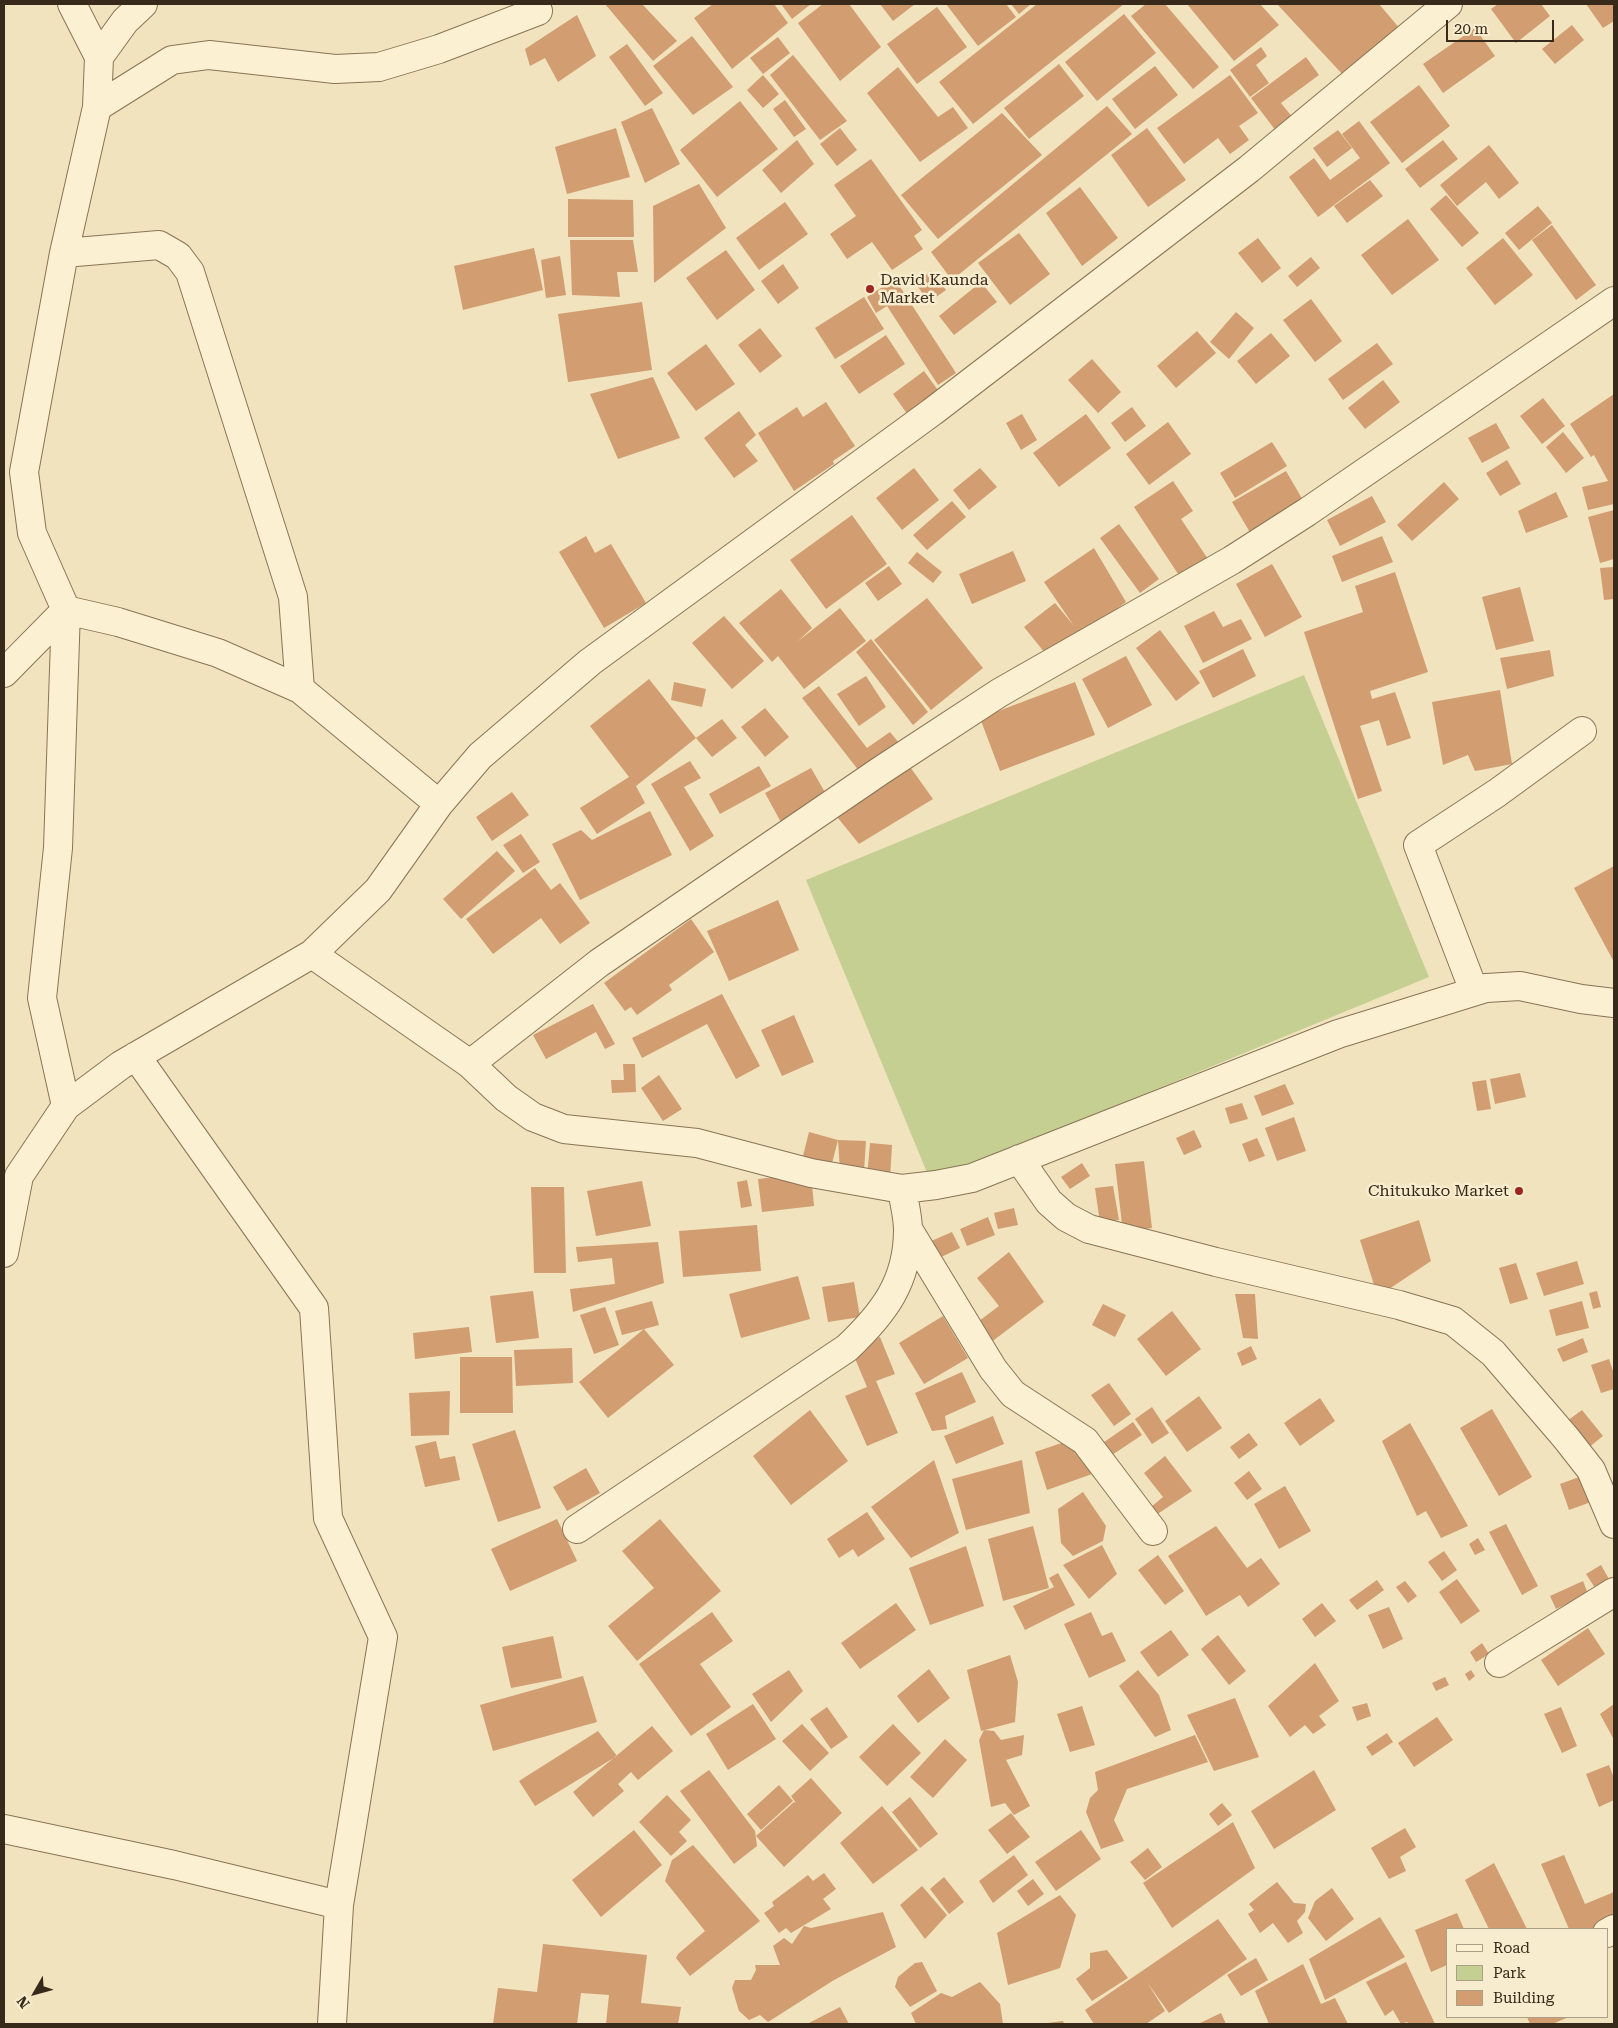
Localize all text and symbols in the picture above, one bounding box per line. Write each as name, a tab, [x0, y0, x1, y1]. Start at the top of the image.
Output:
scale bar	[1448, 10, 1556, 42]
text: 20 m	[1454, 20, 1488, 38]
place label: David Kaunda Market	[880, 270, 989, 308]
marker: David Kaunda Market	[864, 283, 876, 295]
place label: Chitukuko Market	[1368, 1181, 1509, 1201]
marker: Chitukuko Market	[1513, 1185, 1525, 1197]
legend	[1446, 1928, 1608, 2018]
text: Road	[1493, 1939, 1530, 1957]
text: Park	[1493, 1964, 1526, 1982]
north arrow	[10, 1968, 60, 2018]
text: Building	[1493, 1989, 1554, 2007]
text: N	[14, 1993, 33, 2011]

